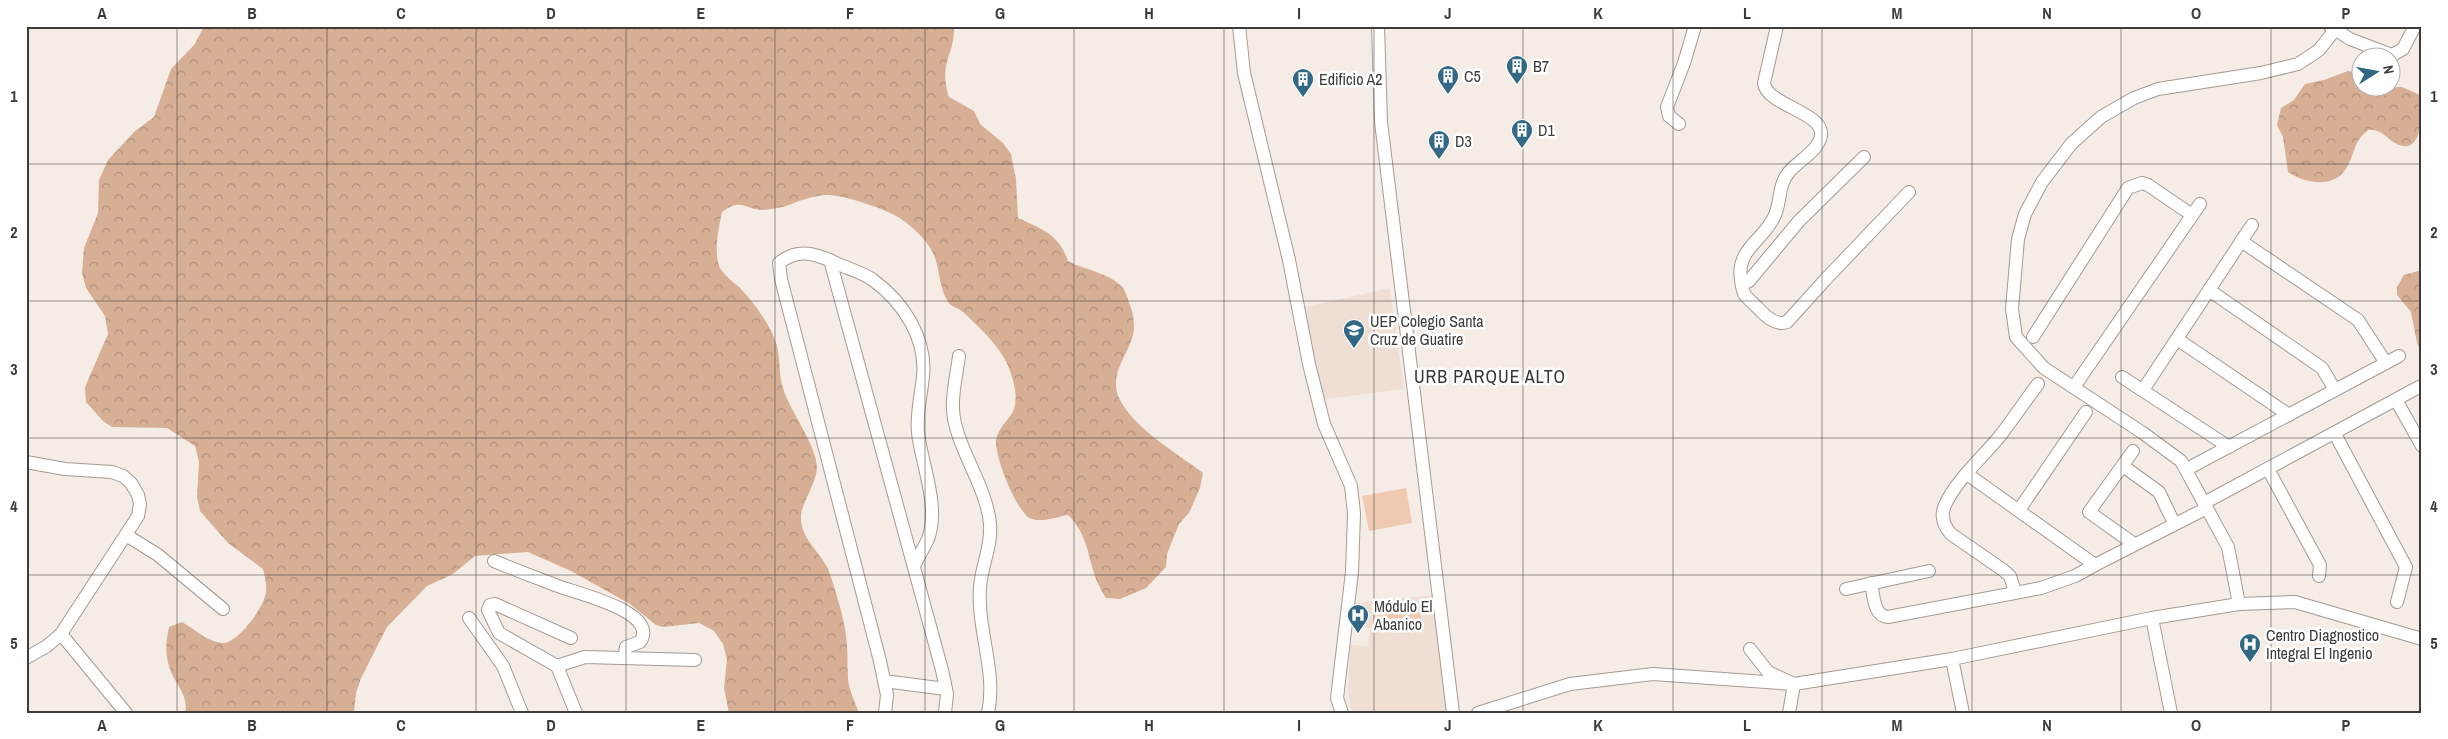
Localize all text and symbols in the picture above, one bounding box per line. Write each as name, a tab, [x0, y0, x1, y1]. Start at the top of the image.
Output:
text: A	[97, 2, 107, 24]
text: B	[247, 2, 257, 24]
text: C	[396, 2, 406, 24]
text: D	[546, 2, 556, 24]
text: E	[697, 2, 706, 24]
text: F	[846, 2, 854, 24]
text: G	[995, 2, 1005, 24]
text: H	[1144, 2, 1154, 24]
text: I	[1297, 2, 1301, 24]
text: J	[1444, 2, 1452, 24]
text: K	[1593, 2, 1603, 24]
text: L	[1743, 2, 1751, 24]
text: M	[1892, 2, 1903, 24]
text: N	[2042, 2, 2052, 24]
text: O	[2191, 2, 2201, 24]
text: P	[2342, 2, 2351, 24]
north arrow	[2350, 48, 2400, 98]
building icon: B7	[1505, 54, 1529, 85]
place label: B7	[1533, 55, 1549, 77]
building icon: C5	[1436, 64, 1460, 95]
text: N	[2379, 64, 2398, 75]
place label: C5	[1464, 65, 1481, 87]
building icon: Edificio A2	[1291, 67, 1315, 98]
place label: Edificio A2	[1319, 68, 1382, 90]
text: 1	[10, 85, 18, 107]
text: 1	[2430, 85, 2438, 107]
building icon: D1	[1510, 118, 1534, 149]
place label: D1	[1538, 119, 1555, 141]
building icon: D3	[1427, 129, 1451, 160]
place label: D3	[1455, 130, 1472, 152]
text: 2	[10, 221, 18, 243]
text: 2	[2430, 221, 2438, 243]
place label: UEP Colegio Santa Cruz de Guatire	[1370, 310, 1484, 350]
school or university icon: UEP Colegio Santa Cruz de Guatire	[1342, 318, 1366, 349]
text: 3	[10, 358, 18, 380]
text: 3	[2430, 358, 2438, 380]
district label: URB PARQUE ALTO	[1414, 364, 1566, 389]
text: 4	[10, 495, 18, 517]
text: 4	[2430, 495, 2438, 517]
place label: Módulo El Abanico	[1373, 595, 1432, 635]
hospital icon: Módulo El Abanico	[1346, 603, 1370, 634]
place label: Centro Diagnostico Integral El Ingenio	[2266, 624, 2379, 664]
text: 5	[10, 632, 18, 654]
hospital icon: Centro Diagnostico Integral El Ingenio	[2238, 632, 2262, 663]
text: 5	[2430, 632, 2438, 654]
text: A	[97, 714, 107, 736]
text: B	[247, 714, 257, 736]
text: C	[396, 714, 406, 736]
text: D	[546, 714, 556, 736]
text: E	[697, 714, 706, 736]
text: F	[846, 714, 854, 736]
text: G	[995, 714, 1005, 736]
text: H	[1144, 714, 1154, 736]
text: I	[1297, 714, 1301, 736]
text: J	[1444, 714, 1452, 736]
text: K	[1593, 714, 1603, 736]
text: L	[1743, 714, 1751, 736]
text: M	[1892, 714, 1903, 736]
text: N	[2042, 714, 2052, 736]
text: O	[2191, 714, 2201, 736]
text: P	[2342, 714, 2351, 736]

